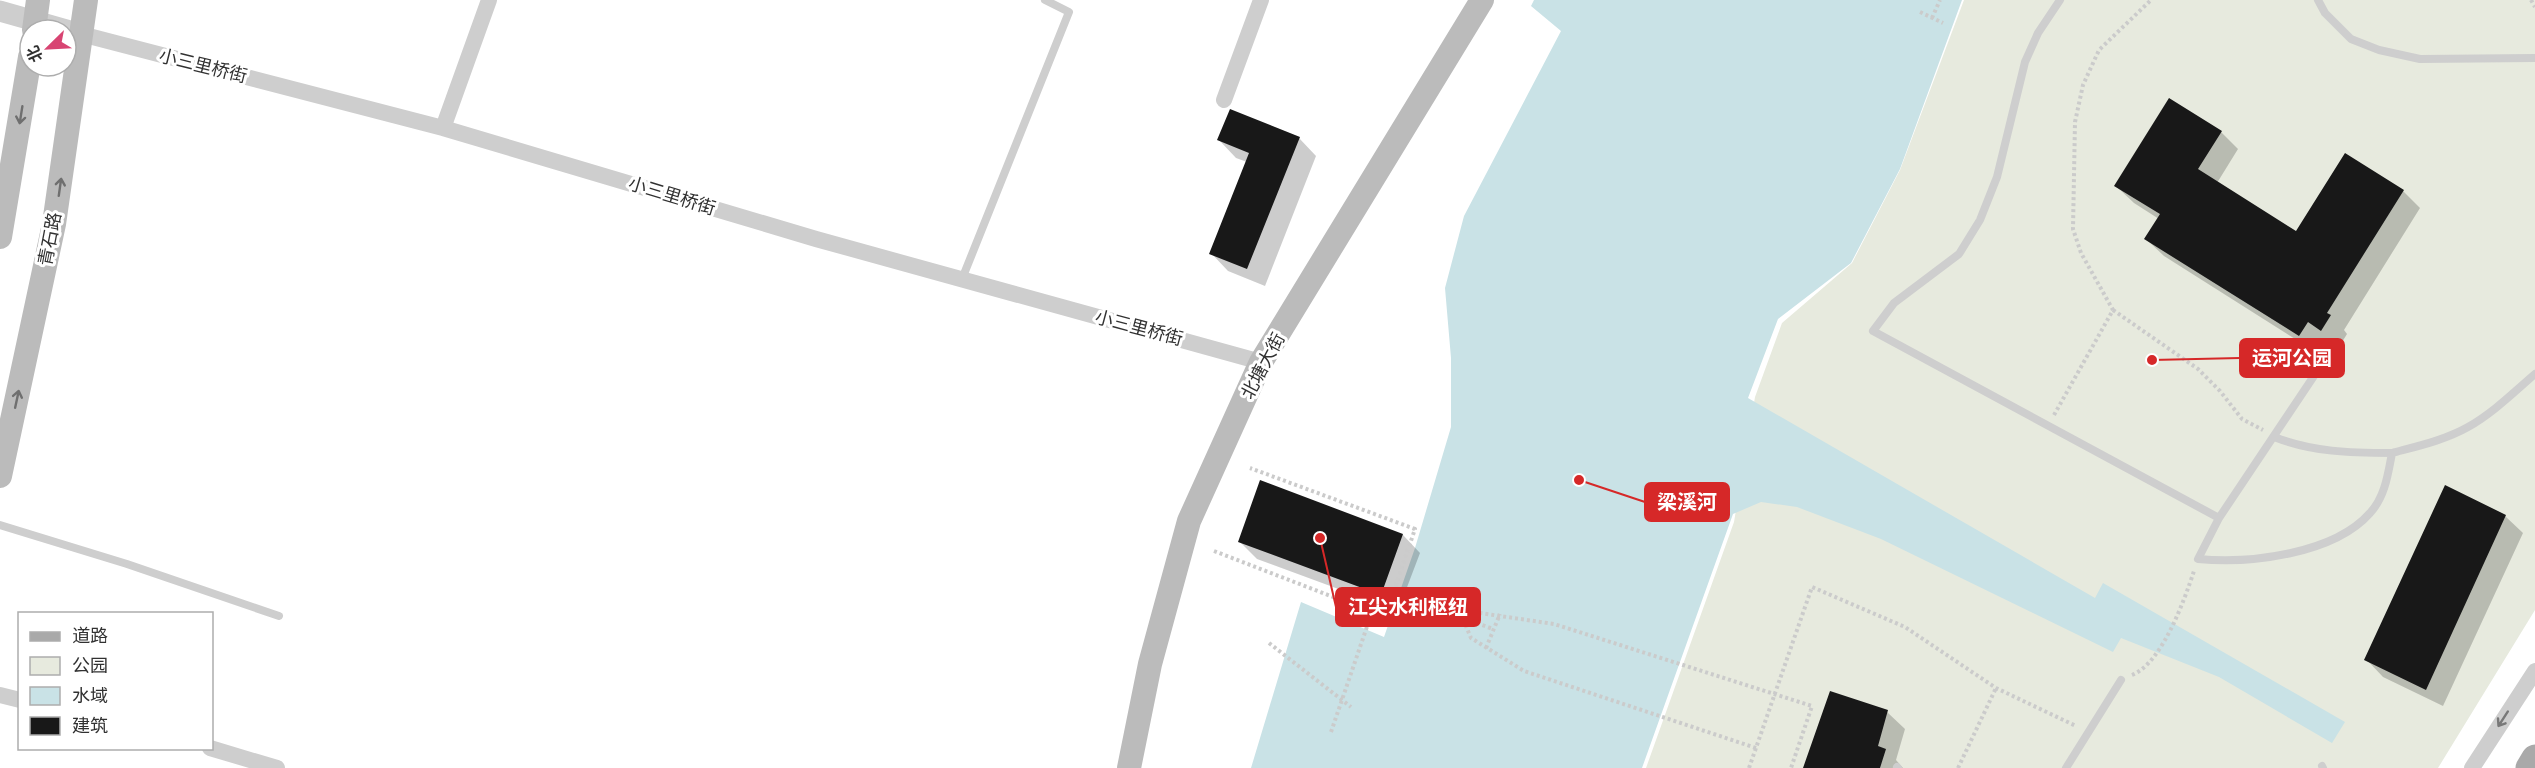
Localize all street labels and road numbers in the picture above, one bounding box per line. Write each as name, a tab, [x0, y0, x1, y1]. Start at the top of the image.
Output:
street label: 小三里桥街	[156, 43, 250, 89]
street label: 小三里桥街	[625, 171, 719, 221]
street label: 青石路	[33, 210, 67, 268]
street label: 小三里桥街	[1092, 305, 1186, 351]
street label: 北塘大街	[1236, 329, 1290, 403]

